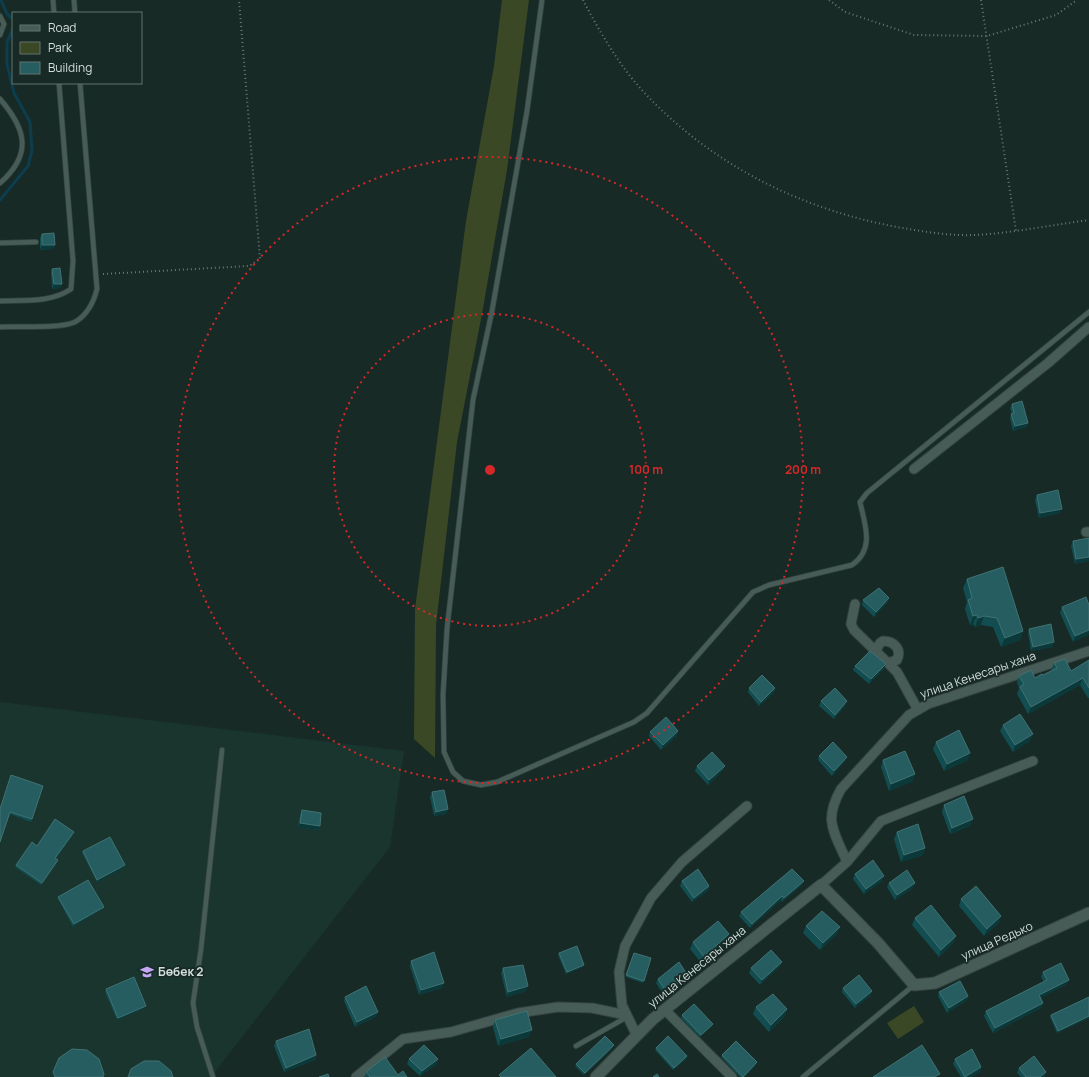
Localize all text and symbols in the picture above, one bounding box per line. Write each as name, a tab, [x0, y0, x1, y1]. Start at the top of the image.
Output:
legend	[12, 12, 142, 84]
text: Road	[48, 19, 76, 36]
text: Park	[48, 39, 73, 56]
text: Building	[48, 59, 92, 76]
text: 100 m	[629, 461, 663, 478]
text: 200 m	[785, 461, 821, 478]
centre of rings	[483, 463, 497, 477]
street label: улица Кенесары хана	[918, 647, 1038, 702]
street label: улица Редько	[958, 917, 1035, 964]
street label: улица Кенесары хана	[644, 922, 749, 1011]
place label: Бөбек 2	[158, 963, 204, 980]
school or university icon: Бөбек 2	[139, 964, 155, 980]

